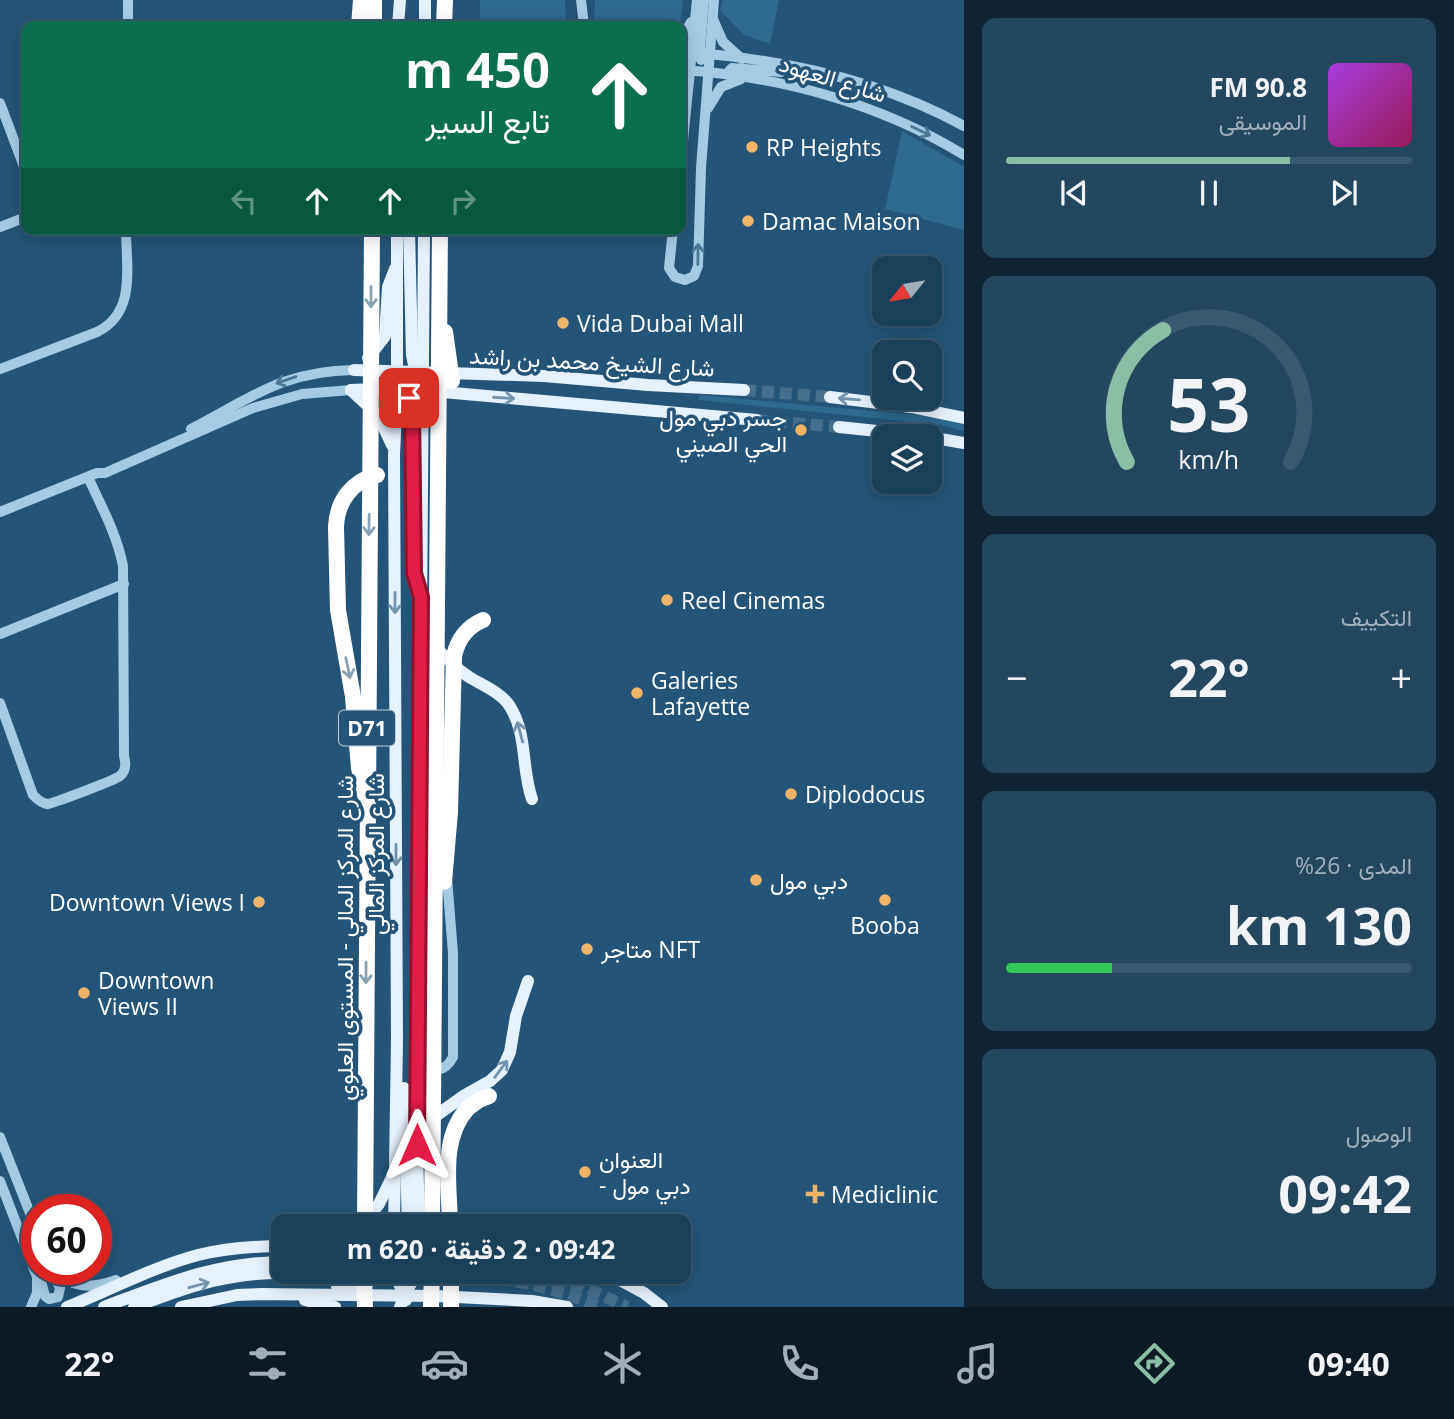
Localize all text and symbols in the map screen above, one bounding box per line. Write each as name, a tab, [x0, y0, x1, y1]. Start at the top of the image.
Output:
text: 450 m	[405, 36, 550, 102]
street label: شارع العهود	[775, 47, 890, 110]
icon: ahead	[574, 49, 665, 140]
text: 90.8 FM	[1209, 69, 1307, 105]
text: تابع السير	[425, 99, 550, 142]
text: الموسيقى	[1219, 105, 1307, 137]
one-way arrow	[910, 125, 931, 139]
place label: RP Heights	[766, 131, 881, 163]
marker: RP Heights	[744, 139, 760, 155]
icon: previous	[1055, 174, 1093, 212]
icon: pause	[1190, 174, 1228, 212]
icon: next	[1325, 174, 1363, 212]
icon: left	[225, 182, 263, 220]
icon: ahead	[298, 182, 336, 220]
icon: ahead	[371, 182, 409, 220]
icon: right	[444, 182, 482, 220]
place label: Damac Maison	[762, 205, 921, 237]
marker: Damac Maison	[740, 213, 756, 229]
one-way arrow	[691, 243, 704, 266]
north arrow	[872, 256, 942, 326]
map controls	[872, 256, 942, 494]
one-way arrow	[364, 286, 378, 309]
place label: Vida Dubai Mall	[577, 307, 744, 339]
marker: Vida Dubai Mall	[555, 315, 571, 331]
street label: شارع الشيخ محمد بن راشد	[468, 339, 716, 384]
button: search	[872, 340, 942, 410]
text: 53	[1167, 354, 1251, 453]
pin	[379, 368, 439, 428]
one-way arrow	[276, 375, 298, 387]
icon: arrive	[390, 379, 428, 417]
one-way arrow	[492, 391, 515, 404]
one-way arrow	[838, 392, 860, 405]
place label: جسر دبي مول الحي الصيني	[659, 401, 787, 463]
marker: جسر دبي مول الحي الصيني	[793, 422, 809, 438]
button: layers	[872, 424, 942, 494]
text: km/h	[1179, 441, 1239, 475]
one-way arrow	[363, 513, 376, 536]
place label: Reel Cinemas	[681, 584, 825, 616]
one-way arrow	[388, 591, 402, 614]
marker: Reel Cinemas	[659, 592, 675, 608]
text: التكييف	[1341, 601, 1412, 633]
text: 22°	[1168, 641, 1250, 712]
text: −	[1006, 651, 1028, 703]
text: +	[1390, 651, 1412, 703]
one-way arrow	[341, 656, 355, 679]
place label: Galeries Lafayette	[651, 664, 750, 722]
marker: Galeries Lafayette	[629, 685, 645, 701]
road number: D71	[339, 710, 395, 746]
one-way arrow	[513, 722, 526, 744]
street label: شارع المركز المالي	[359, 773, 395, 935]
street label: شارع المركز المالي - المستوى العلوي	[328, 775, 364, 1101]
place label: Diplodocus	[805, 778, 925, 810]
marker: Diplodocus	[783, 786, 799, 802]
one-way arrow	[389, 843, 403, 866]
text: المدى · 26%	[1295, 849, 1412, 881]
place label: دبي مول	[770, 864, 848, 900]
marker: دبي مول	[748, 872, 764, 888]
place label: Downtown Views I	[49, 886, 245, 918]
text: 130 km	[1226, 889, 1412, 960]
marker: Booba	[877, 892, 893, 908]
marker: Downtown Views I	[251, 894, 267, 910]
place label: Booba	[850, 909, 920, 941]
place label: متاجر NFT	[600, 933, 701, 965]
marker: متاجر NFT	[579, 941, 595, 957]
one-way arrow	[359, 961, 373, 984]
place label: Downtown Views II	[98, 964, 214, 1022]
marker: Downtown Views II	[76, 985, 92, 1001]
one-way arrow	[493, 1059, 508, 1078]
position arrow	[380, 1108, 454, 1182]
text: الوصول	[1346, 1117, 1412, 1149]
place label: العنوان - دبي مول	[599, 1143, 690, 1205]
text: 09:42	[1278, 1157, 1412, 1228]
marker: العنوان - دبي مول	[577, 1164, 593, 1180]
place label: Mediclinic	[831, 1178, 938, 1210]
marker: Mediclinic	[805, 1184, 825, 1204]
speed limit sign: 60	[21, 1194, 112, 1285]
text: 09:42 · 2 دقيقة · 620 m	[347, 1231, 615, 1267]
one-way arrow	[187, 1277, 209, 1290]
icon: filters	[243, 1339, 292, 1388]
icon: car	[420, 1339, 469, 1388]
icon: climate	[598, 1339, 647, 1388]
icon: phone	[775, 1339, 824, 1388]
icon: music	[953, 1339, 1002, 1388]
icon: directions	[1130, 1339, 1179, 1388]
text: 22°	[64, 1342, 115, 1385]
text: 09:40	[1307, 1342, 1390, 1385]

